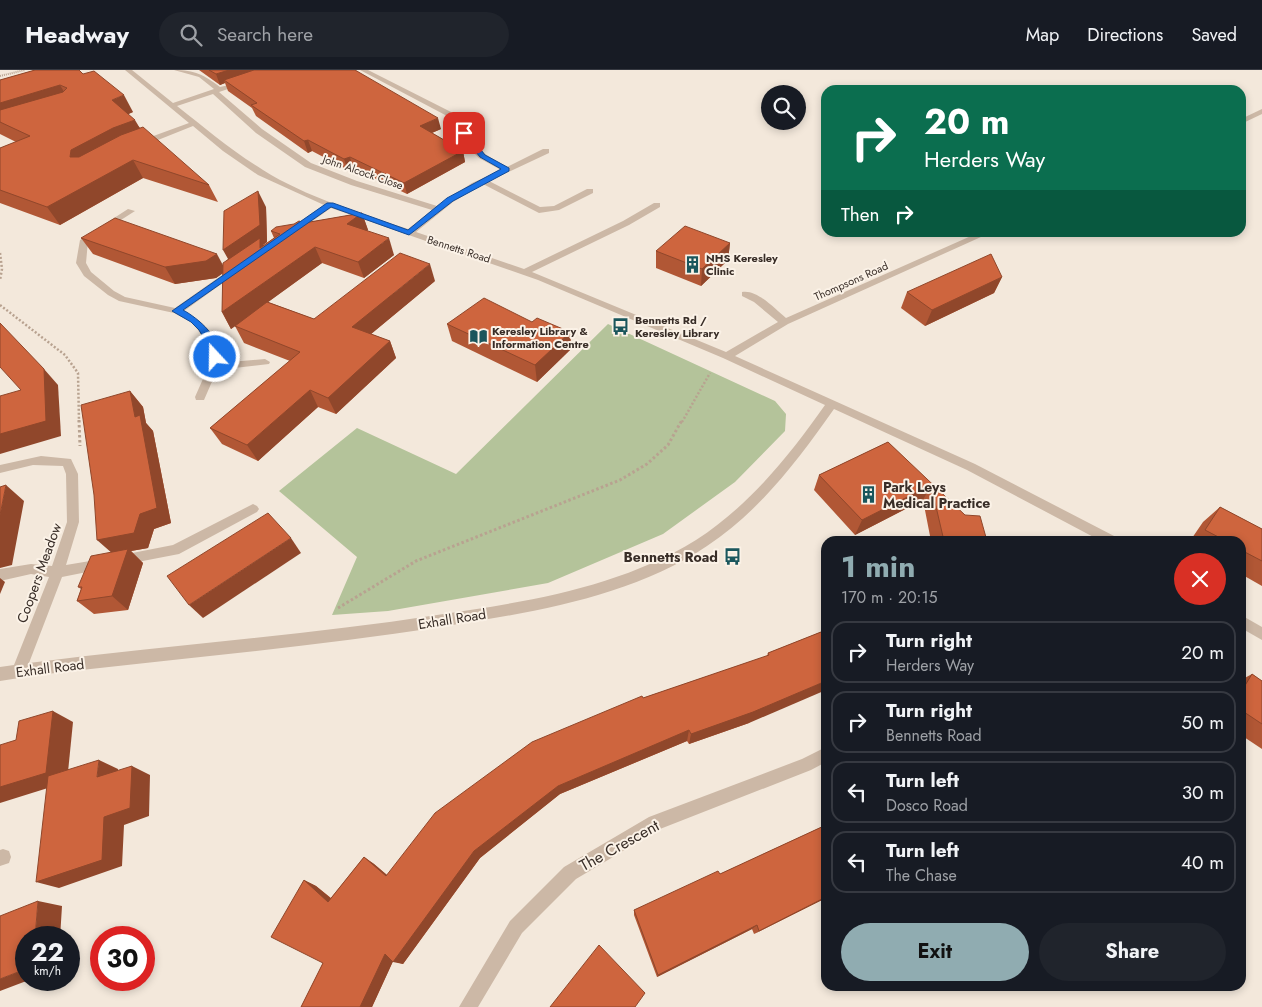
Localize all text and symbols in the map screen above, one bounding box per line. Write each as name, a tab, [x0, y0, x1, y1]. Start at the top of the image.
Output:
search box	[159, 12, 509, 57]
text: Headway	[25, 17, 129, 52]
icon: search	[177, 21, 205, 49]
text: Search here	[217, 21, 313, 48]
text: Map	[1026, 22, 1059, 48]
text: Directions	[1087, 22, 1163, 48]
text: Saved	[1191, 22, 1237, 48]
map controls	[761, 85, 806, 130]
button: search	[761, 85, 806, 130]
text: 20 m	[924, 97, 1009, 147]
icon: right	[841, 105, 906, 170]
pin	[443, 112, 485, 154]
icon: arrive	[450, 119, 478, 147]
text: Herders Way	[924, 143, 1045, 175]
street label: John Alcock Close	[319, 150, 406, 193]
icon: right	[890, 200, 918, 228]
text: Then	[841, 201, 880, 228]
street label: Bennetts Road	[425, 231, 493, 267]
place label: NHS Keresley Clinic	[706, 250, 778, 279]
building icon: NHS Keresley Clinic	[682, 254, 702, 274]
street label: Thompsons Road	[811, 258, 891, 304]
place label: Bennetts Rd / Keresley Library	[635, 312, 719, 341]
bus stop icon: Bennetts Rd / Keresley Library	[611, 316, 631, 336]
place label: Keresley Library & Information Centre	[492, 323, 589, 352]
library icon: Keresley Library & Information Centre	[468, 327, 488, 347]
position arrow	[188, 330, 240, 382]
place label: Park Leys Medical Practice	[883, 477, 990, 513]
building icon: Park Leys Medical Practice	[859, 485, 879, 505]
street label: Coopers Meadow	[12, 520, 67, 626]
text: 1 min	[841, 545, 915, 588]
place label: Bennetts Road	[624, 547, 718, 567]
bus stop icon: Bennetts Road	[722, 547, 742, 567]
button: close	[1174, 553, 1226, 605]
text: 170 m · 20:15	[841, 586, 938, 609]
street label: Exhall Road	[417, 604, 487, 634]
text: Turn right	[886, 627, 972, 654]
icon: right	[843, 638, 871, 666]
text: 20 m	[1181, 639, 1224, 666]
street label: Exhall Road	[15, 654, 85, 682]
text: Herders Way	[886, 654, 974, 677]
text: Turn right	[886, 697, 972, 724]
icon: right	[843, 708, 871, 736]
text: 50 m	[1181, 709, 1224, 736]
text: Bennetts Road	[886, 724, 982, 747]
text: Turn left	[886, 767, 959, 794]
icon: left	[843, 778, 871, 806]
text: 30 m	[1182, 779, 1224, 806]
text: Dosco Road	[886, 794, 968, 817]
street label: The Crescent	[575, 814, 663, 877]
text: Turn left	[886, 837, 959, 864]
icon: left	[843, 848, 871, 876]
text: 40 m	[1181, 849, 1224, 876]
text: The Chase	[886, 864, 957, 887]
button: Exit	[841, 923, 1029, 981]
button: Share	[1039, 923, 1226, 981]
speed limit sign: 30	[90, 926, 155, 991]
text: 22	[31, 934, 64, 970]
text: km/h	[34, 962, 61, 980]

